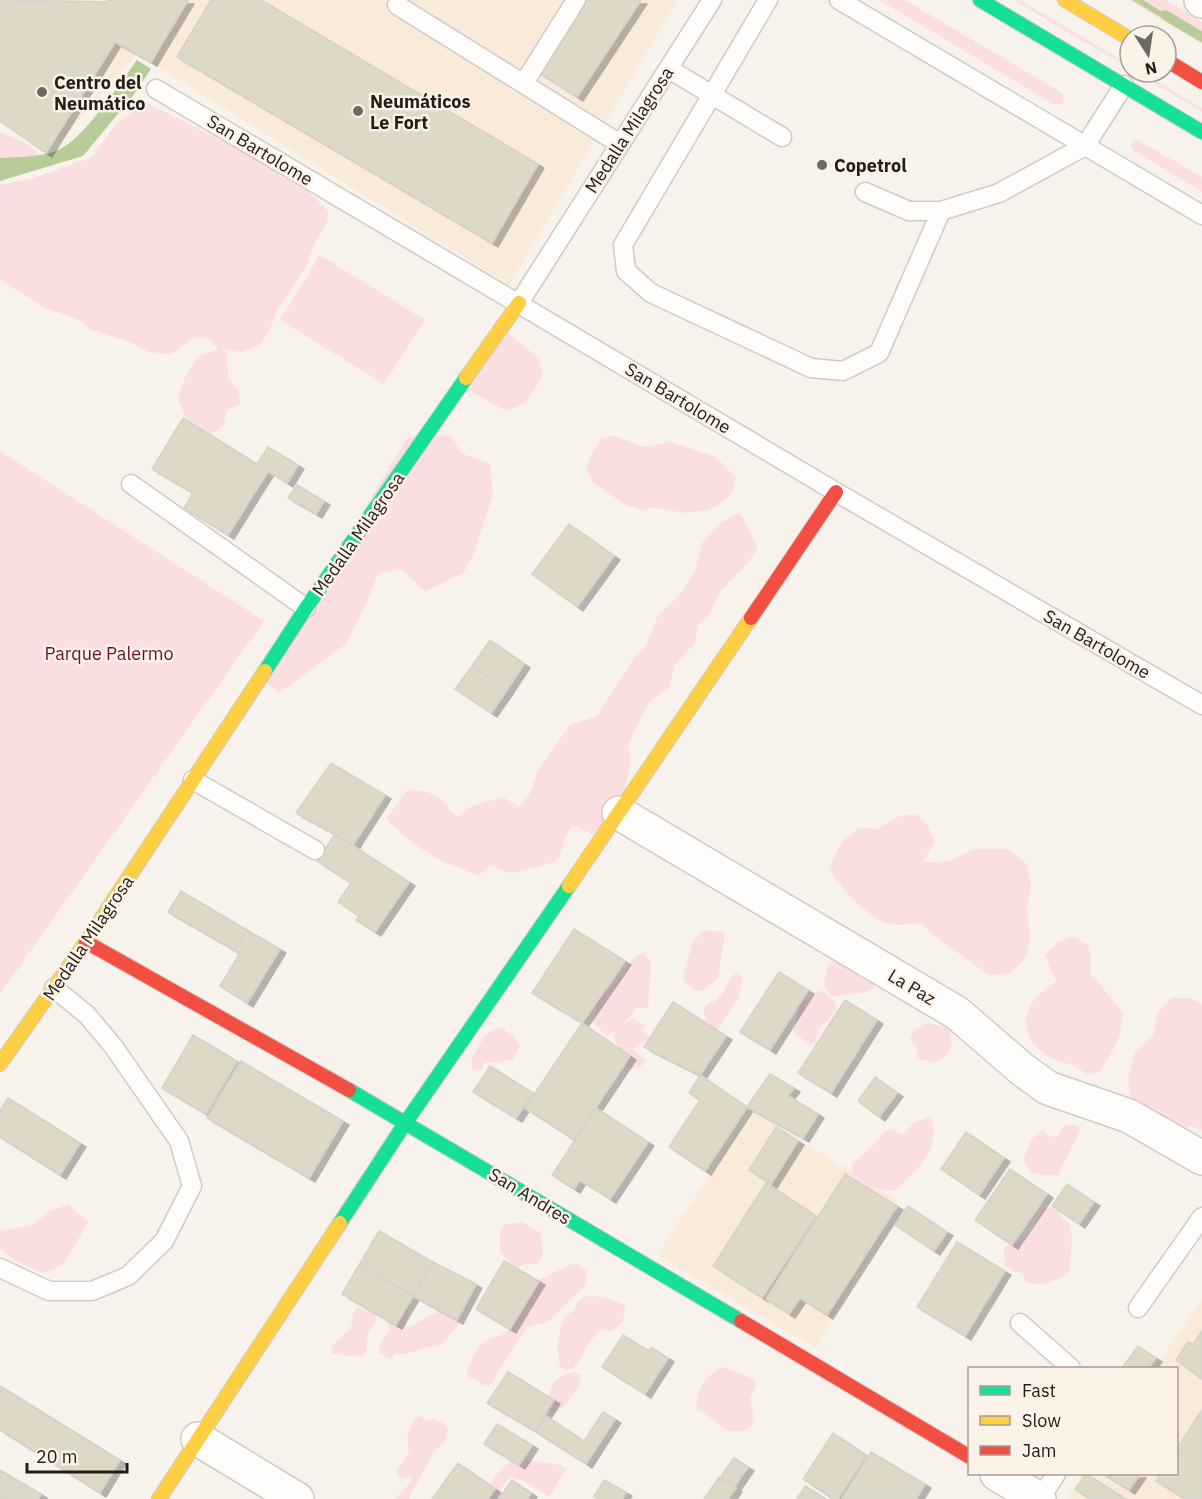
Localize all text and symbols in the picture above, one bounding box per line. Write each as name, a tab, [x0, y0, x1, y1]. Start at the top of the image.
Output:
north arrow	[1118, 24, 1178, 84]
text: N	[1143, 58, 1159, 80]
street label: Medalla Milagrosa	[580, 62, 679, 198]
place label: Centro del Neumático	[54, 71, 146, 115]
marker: Centro del Neumático	[35, 85, 49, 99]
place label: Neumáticos Le Fort	[370, 90, 471, 134]
marker: Neumáticos Le Fort	[351, 104, 365, 118]
street label: San Bartolome	[203, 109, 317, 191]
place label: Copetrol	[834, 154, 907, 177]
marker: Copetrol	[815, 158, 829, 172]
street label: San Bartolome	[621, 357, 735, 439]
street label: Medalla Milagrosa	[307, 467, 410, 600]
street label: San Bartolome	[1040, 604, 1155, 684]
park label: Parque Palermo	[44, 642, 174, 665]
street label: Medalla Milagrosa	[38, 871, 139, 1005]
street label: La Paz	[884, 964, 940, 1010]
street label: San Andres	[485, 1162, 575, 1230]
legend	[968, 1367, 1178, 1475]
text: Fast	[1022, 1379, 1056, 1402]
text: Slow	[1022, 1409, 1061, 1432]
scale bar	[27, 1436, 128, 1474]
text: Jam	[1022, 1439, 1057, 1462]
text: 20 m	[36, 1445, 78, 1468]

